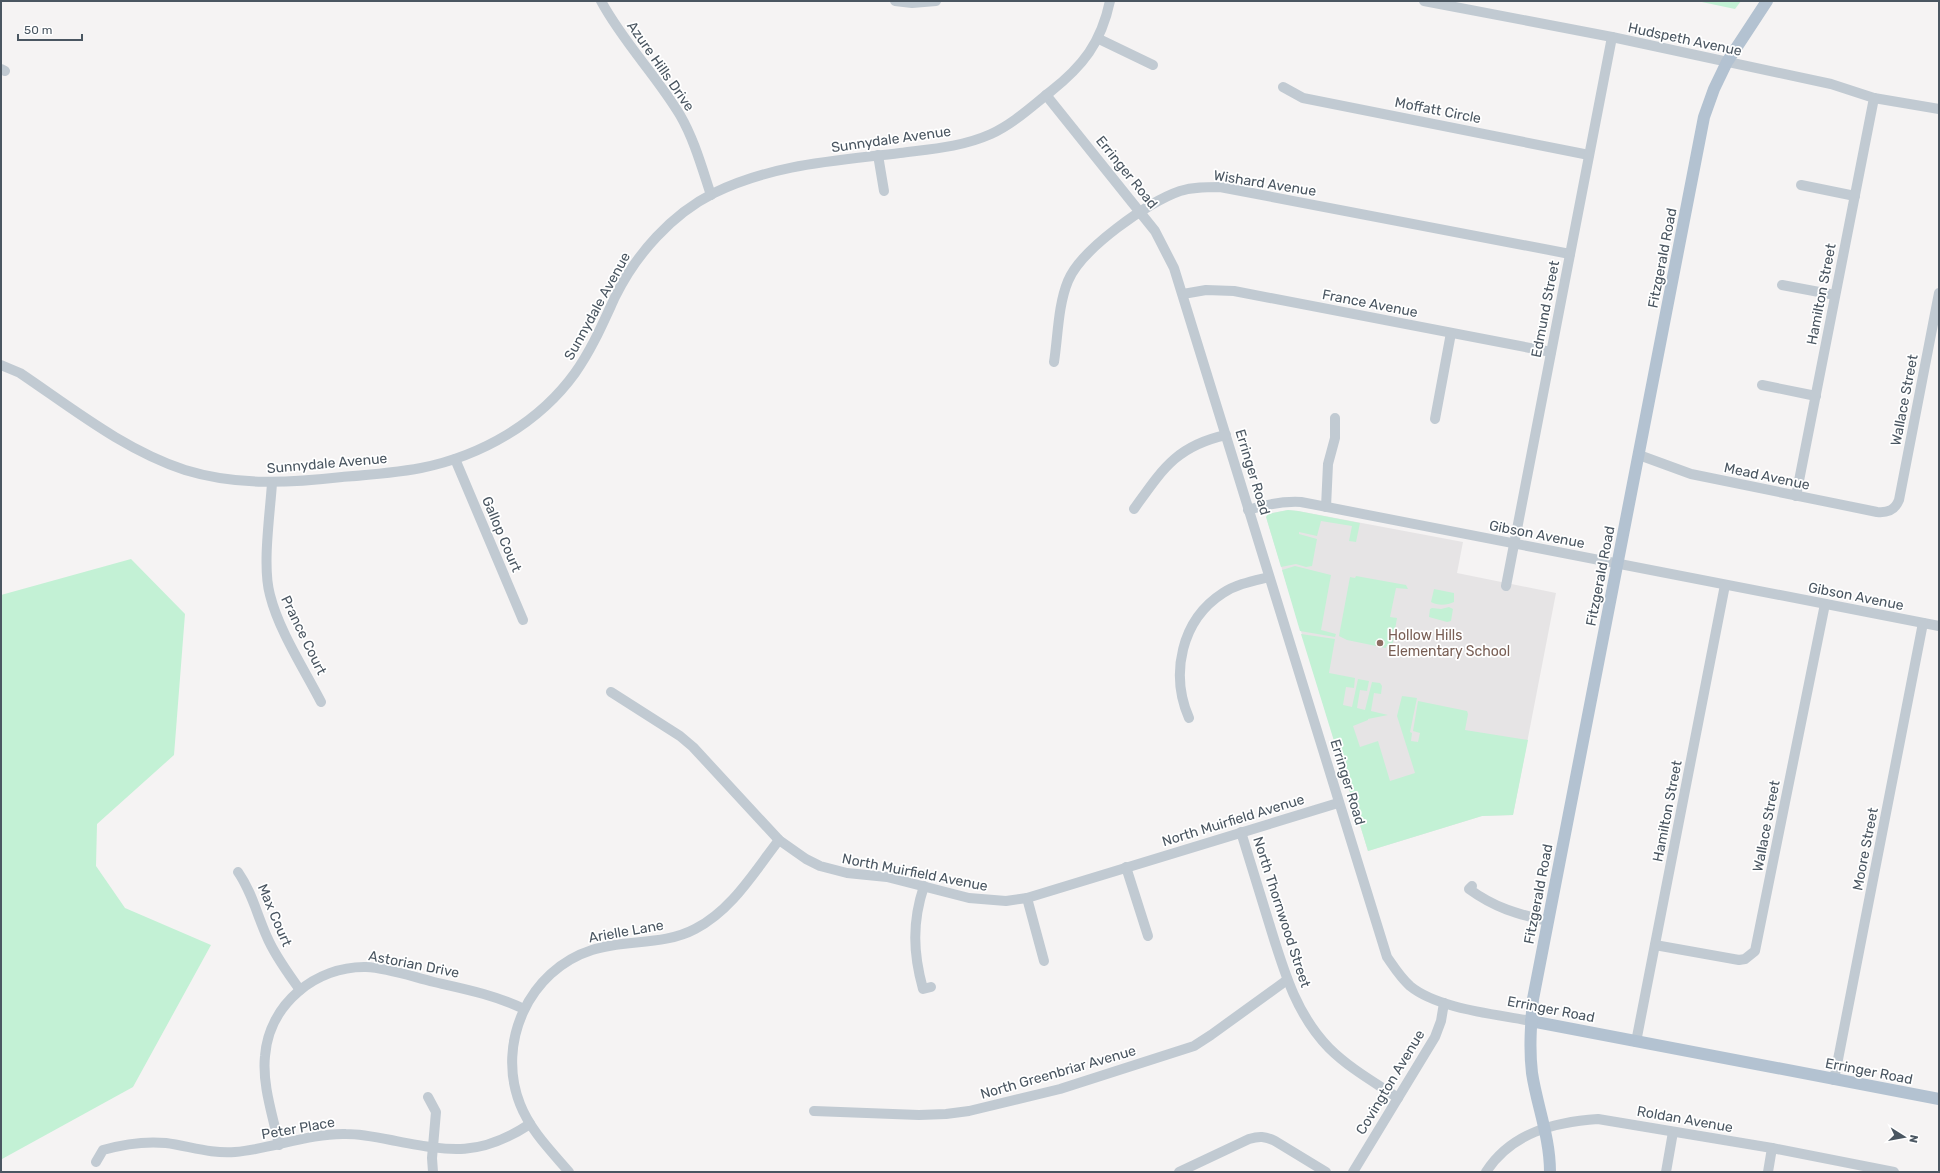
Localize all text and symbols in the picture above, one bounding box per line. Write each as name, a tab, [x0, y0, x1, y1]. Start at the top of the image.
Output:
scale bar	[18, 16, 82, 42]
street label: Azure Hills Drive	[623, 18, 698, 115]
street label: Hudspeth Avenue	[1626, 19, 1744, 60]
text: 50 m	[24, 23, 52, 37]
street label: Moffatt Circle	[1393, 94, 1483, 127]
street label: Sunnydale Avenue	[830, 123, 952, 156]
street label: Erringer Road	[1092, 132, 1161, 212]
street label: Wishard Avenue	[1212, 167, 1318, 200]
street label: Fitzgerald Road	[1644, 207, 1681, 310]
street label: Hamilton Street	[1803, 241, 1840, 346]
street label: Sunnydale Avenue	[561, 249, 634, 363]
street label: Edmund Street	[1528, 259, 1563, 359]
street label: France Avenue	[1321, 286, 1419, 321]
street label: Wallace Street	[1887, 352, 1922, 447]
street label: Erringer Road	[1231, 427, 1274, 517]
street label: Sunnydale Avenue	[266, 450, 388, 477]
street label: Mead Avenue	[1723, 459, 1811, 494]
street label: Gallop Court	[478, 494, 525, 575]
street label: Gibson Avenue	[1488, 517, 1586, 552]
street label: Fitzgerald Road	[1582, 525, 1619, 628]
street label: Gibson Avenue	[1807, 579, 1905, 614]
street label: Prance Court	[277, 593, 330, 678]
place label: Hollow Hills Elementary School	[1388, 627, 1510, 660]
marker: Hollow Hills Elementary School	[1375, 638, 1385, 648]
street label: Erringer Road	[1326, 737, 1369, 827]
street label: Hamilton Street	[1649, 758, 1686, 863]
street label: Wallace Street	[1749, 778, 1784, 873]
street label: North Muirfield Avenue	[1160, 791, 1307, 850]
street label: Moore Street	[1849, 806, 1882, 892]
street label: North Thornwood Street	[1249, 835, 1314, 990]
street label: Fitzgerald Road	[1520, 843, 1557, 946]
street label: North Muirfield Avenue	[841, 850, 989, 895]
street label: Max Court	[254, 881, 296, 950]
street label: Arielle Lane	[587, 917, 665, 946]
street label: Astorian Drive	[367, 947, 461, 982]
street label: Erringer Road	[1506, 993, 1596, 1026]
street label: Covington Avenue	[1352, 1027, 1428, 1138]
street label: North Greenbriar Avenue	[978, 1042, 1138, 1103]
street label: Erringer Road	[1824, 1055, 1914, 1088]
street label: Roldan Avenue	[1636, 1103, 1734, 1136]
street label: Peter Place	[260, 1114, 336, 1143]
north arrow	[1884, 1117, 1924, 1157]
text: N	[1906, 1134, 1920, 1144]

